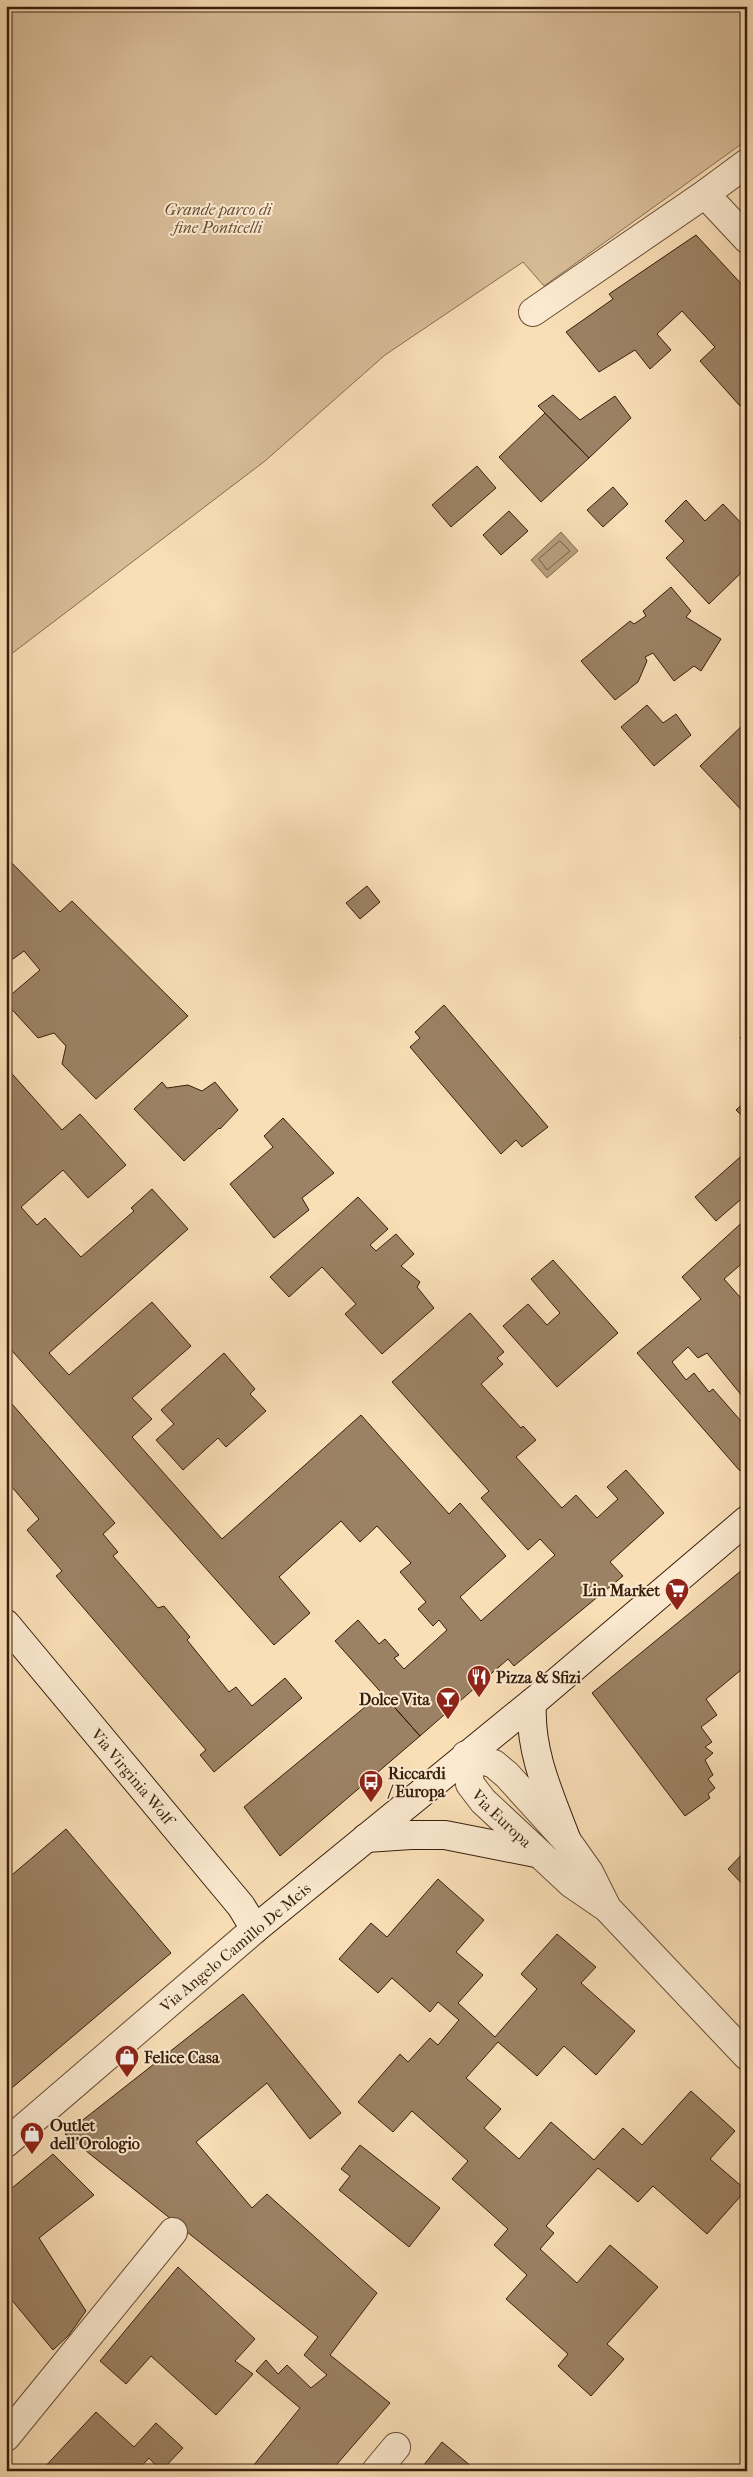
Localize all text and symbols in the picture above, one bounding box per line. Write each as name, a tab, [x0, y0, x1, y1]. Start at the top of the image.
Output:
park label: Grande parco di fine Ponticelli	[164, 200, 273, 237]
supermarket icon: Lin Market	[664, 1577, 690, 1611]
place label: Lin Market	[583, 1581, 660, 1600]
restaurant icon: Pizza & Sfizi	[466, 1664, 492, 1698]
place label: Pizza & Sfizi	[496, 1668, 581, 1687]
bar icon: Dolce Vita	[435, 1686, 461, 1720]
place label: Dolce Vita	[359, 1690, 431, 1709]
street label: Via Virginia Wolf	[87, 1724, 180, 1831]
place label: Riccardi / Europa	[387, 1764, 446, 1802]
bus stop icon: Riccardi / Europa	[358, 1769, 384, 1803]
street label: Via Europa	[467, 1785, 536, 1852]
street label: Via Angelo Camillo De Meis	[155, 1879, 315, 2017]
shop icon: Felice Casa	[114, 2044, 140, 2078]
place label: Felice Casa	[143, 2048, 220, 2067]
place label: Outlet dell'Orologio	[50, 2116, 140, 2154]
shop icon: Outlet dell'Orologio	[19, 2121, 45, 2155]

